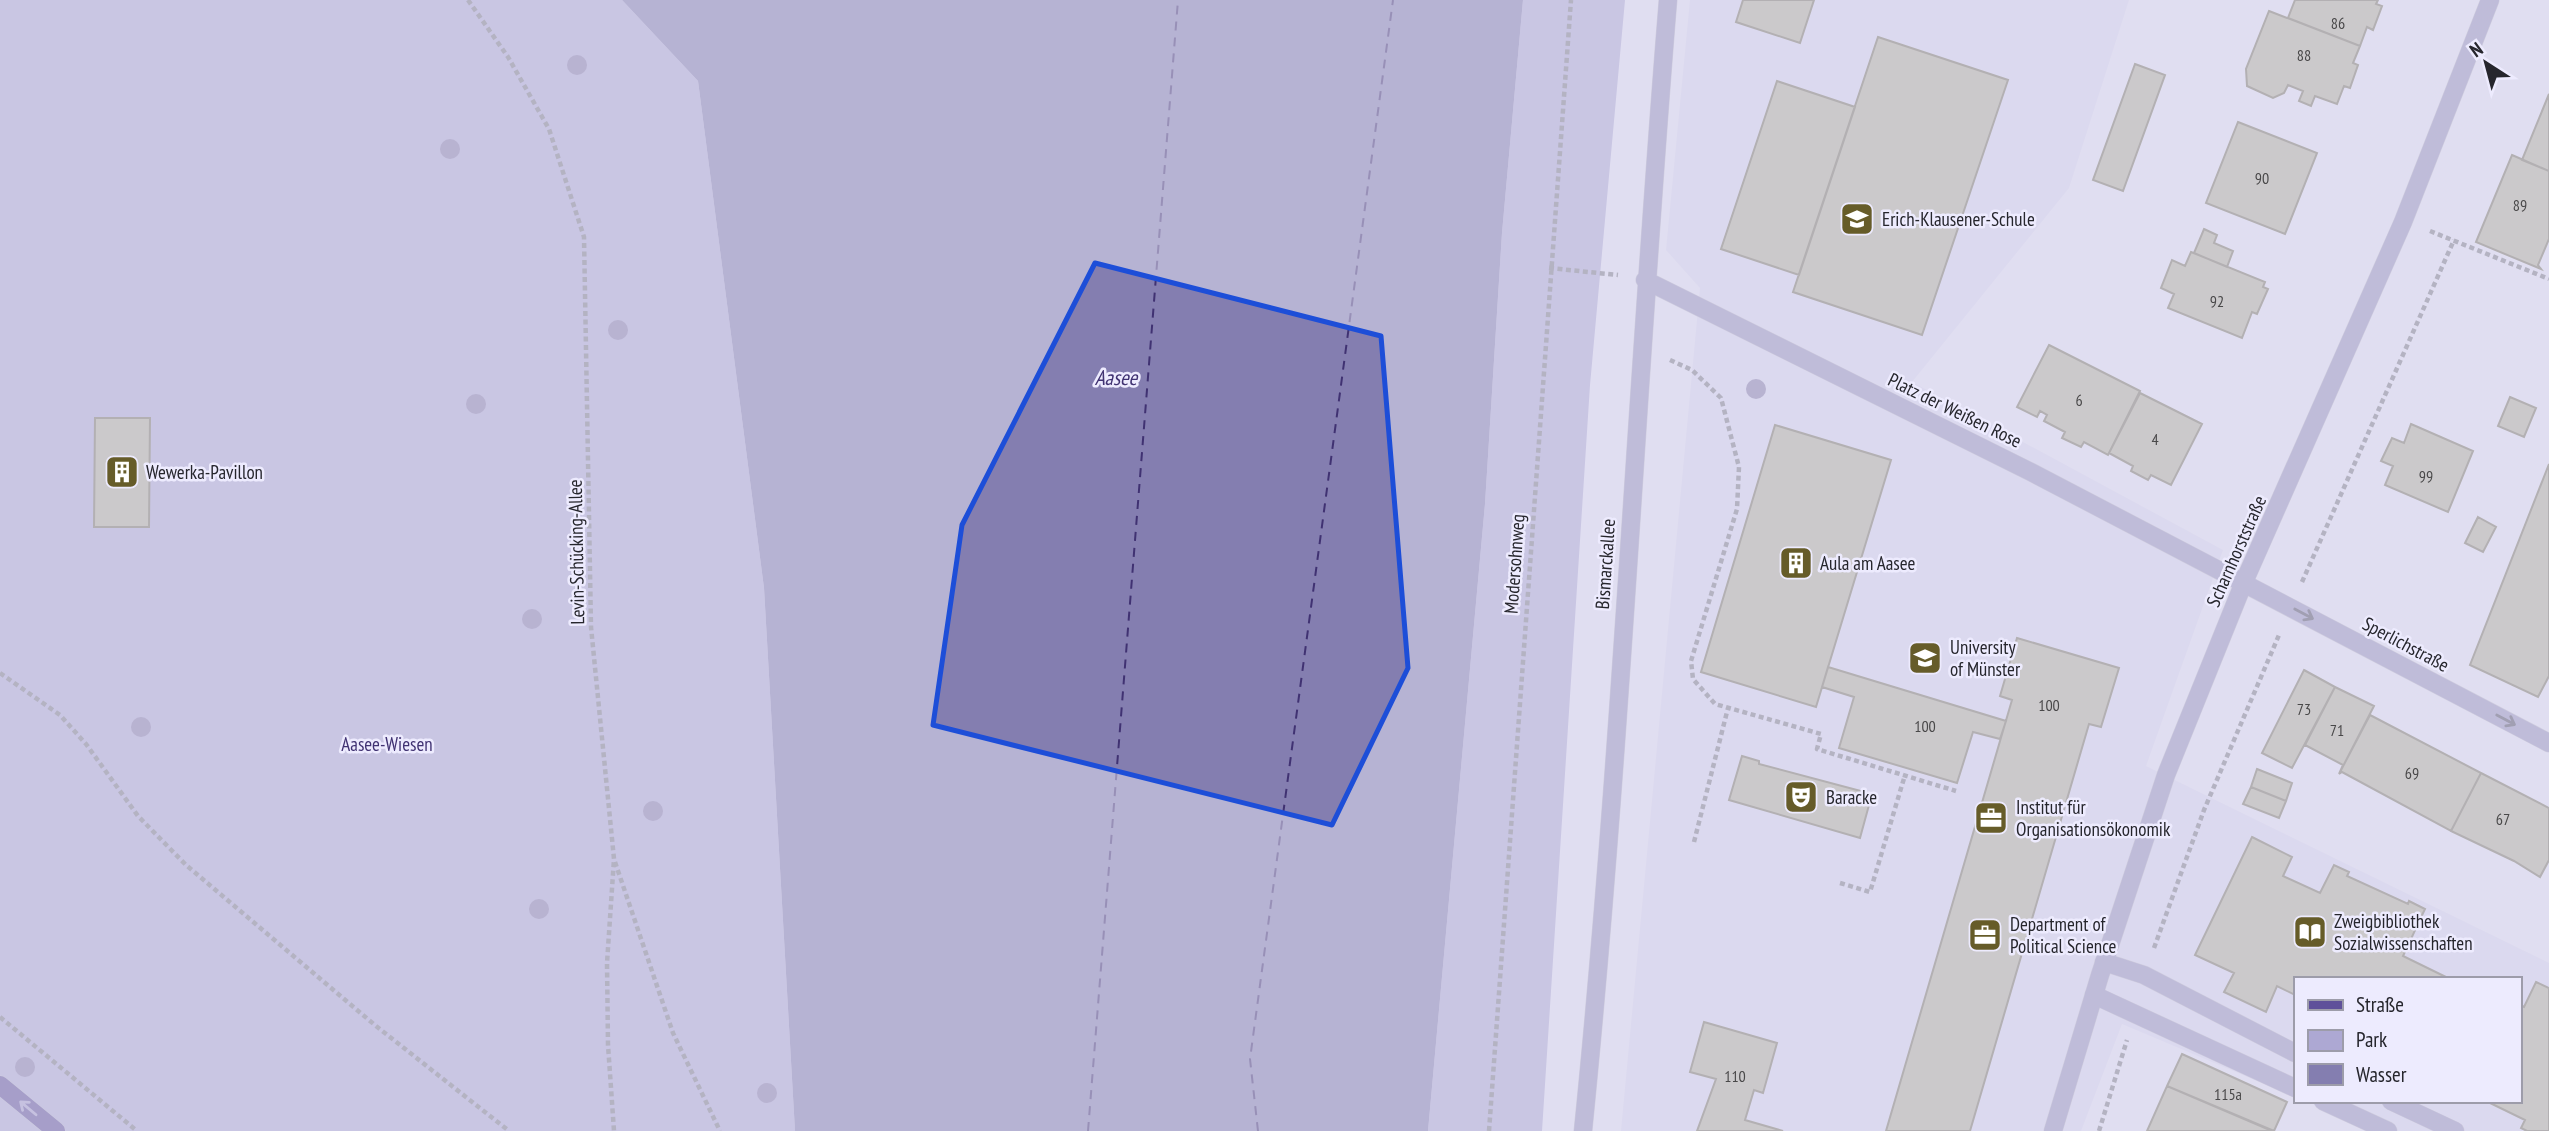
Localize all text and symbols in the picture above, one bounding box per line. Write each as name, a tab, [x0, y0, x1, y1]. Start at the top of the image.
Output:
house number: 86	[2331, 13, 2345, 33]
north arrow	[2451, 28, 2521, 98]
text: N	[2465, 37, 2487, 62]
house number: 88	[2297, 45, 2311, 65]
house number: 90	[2255, 168, 2269, 188]
house number: 89	[2513, 195, 2527, 215]
school or university icon: Erich-Klausener-Schule	[1838, 200, 1876, 238]
place label: Erich-Klausener-Schule	[1882, 207, 2035, 231]
house number: 92	[2210, 291, 2224, 311]
water label: Aasee	[1095, 364, 1139, 391]
street label: Platz der Weißen Rose	[1884, 367, 2026, 453]
house number: 6	[2075, 390, 2083, 410]
house number: 4	[2151, 429, 2159, 449]
building icon: Wewerka-Pavillon	[103, 453, 141, 491]
place label: Wewerka-Pavillon	[146, 460, 263, 484]
house number: 99	[2419, 466, 2433, 486]
street label: Levin-Schücking-Allee	[563, 479, 589, 625]
street label: Scharnhorststraße	[2201, 491, 2271, 610]
street label: Modersohnweg	[1499, 513, 1529, 615]
street label: Bismarckallee	[1590, 518, 1620, 610]
building icon: Aula am Aasee	[1777, 544, 1815, 582]
place label: Aula am Aasee	[1820, 551, 1915, 575]
one-way arrow	[2294, 607, 2314, 621]
street label: Sperlichstraße	[2359, 611, 2454, 677]
place label: University of Münster	[1950, 635, 2021, 681]
school or university icon: University of Münster	[1906, 639, 1944, 677]
house number: 100	[2038, 695, 2060, 715]
house number: 73	[2297, 699, 2311, 719]
one-way arrow	[2495, 713, 2515, 727]
house number: 100	[1914, 716, 1936, 736]
house number: 71	[2330, 720, 2344, 740]
park label: Aasee-Wiesen	[341, 732, 433, 756]
house number: 69	[2405, 763, 2419, 783]
theatre icon: Baracke	[1782, 778, 1820, 816]
place label: Baracke	[1826, 785, 1877, 809]
place label: Institut für Organisationsökonomik	[2016, 795, 2171, 841]
office icon: Institut für Organisationsökonomik	[1972, 799, 2010, 837]
house number: 67	[2496, 809, 2510, 829]
place label: Zweigbibliothek Sozialwissenschaften	[2334, 909, 2473, 955]
place label: Department of Political Science	[2010, 912, 2117, 958]
library icon: Zweigbibliothek Sozialwissenschaften	[2291, 913, 2329, 951]
office icon: Department of Political Science	[1966, 916, 2004, 954]
legend	[2294, 977, 2521, 1103]
text: Straße	[2356, 991, 2404, 1018]
text: Park	[2356, 1026, 2387, 1053]
text: Wasser	[2356, 1061, 2407, 1088]
house number: 110	[1724, 1066, 1746, 1086]
house number: 115a	[2214, 1084, 2242, 1104]
one-way arrow	[19, 1101, 37, 1116]

